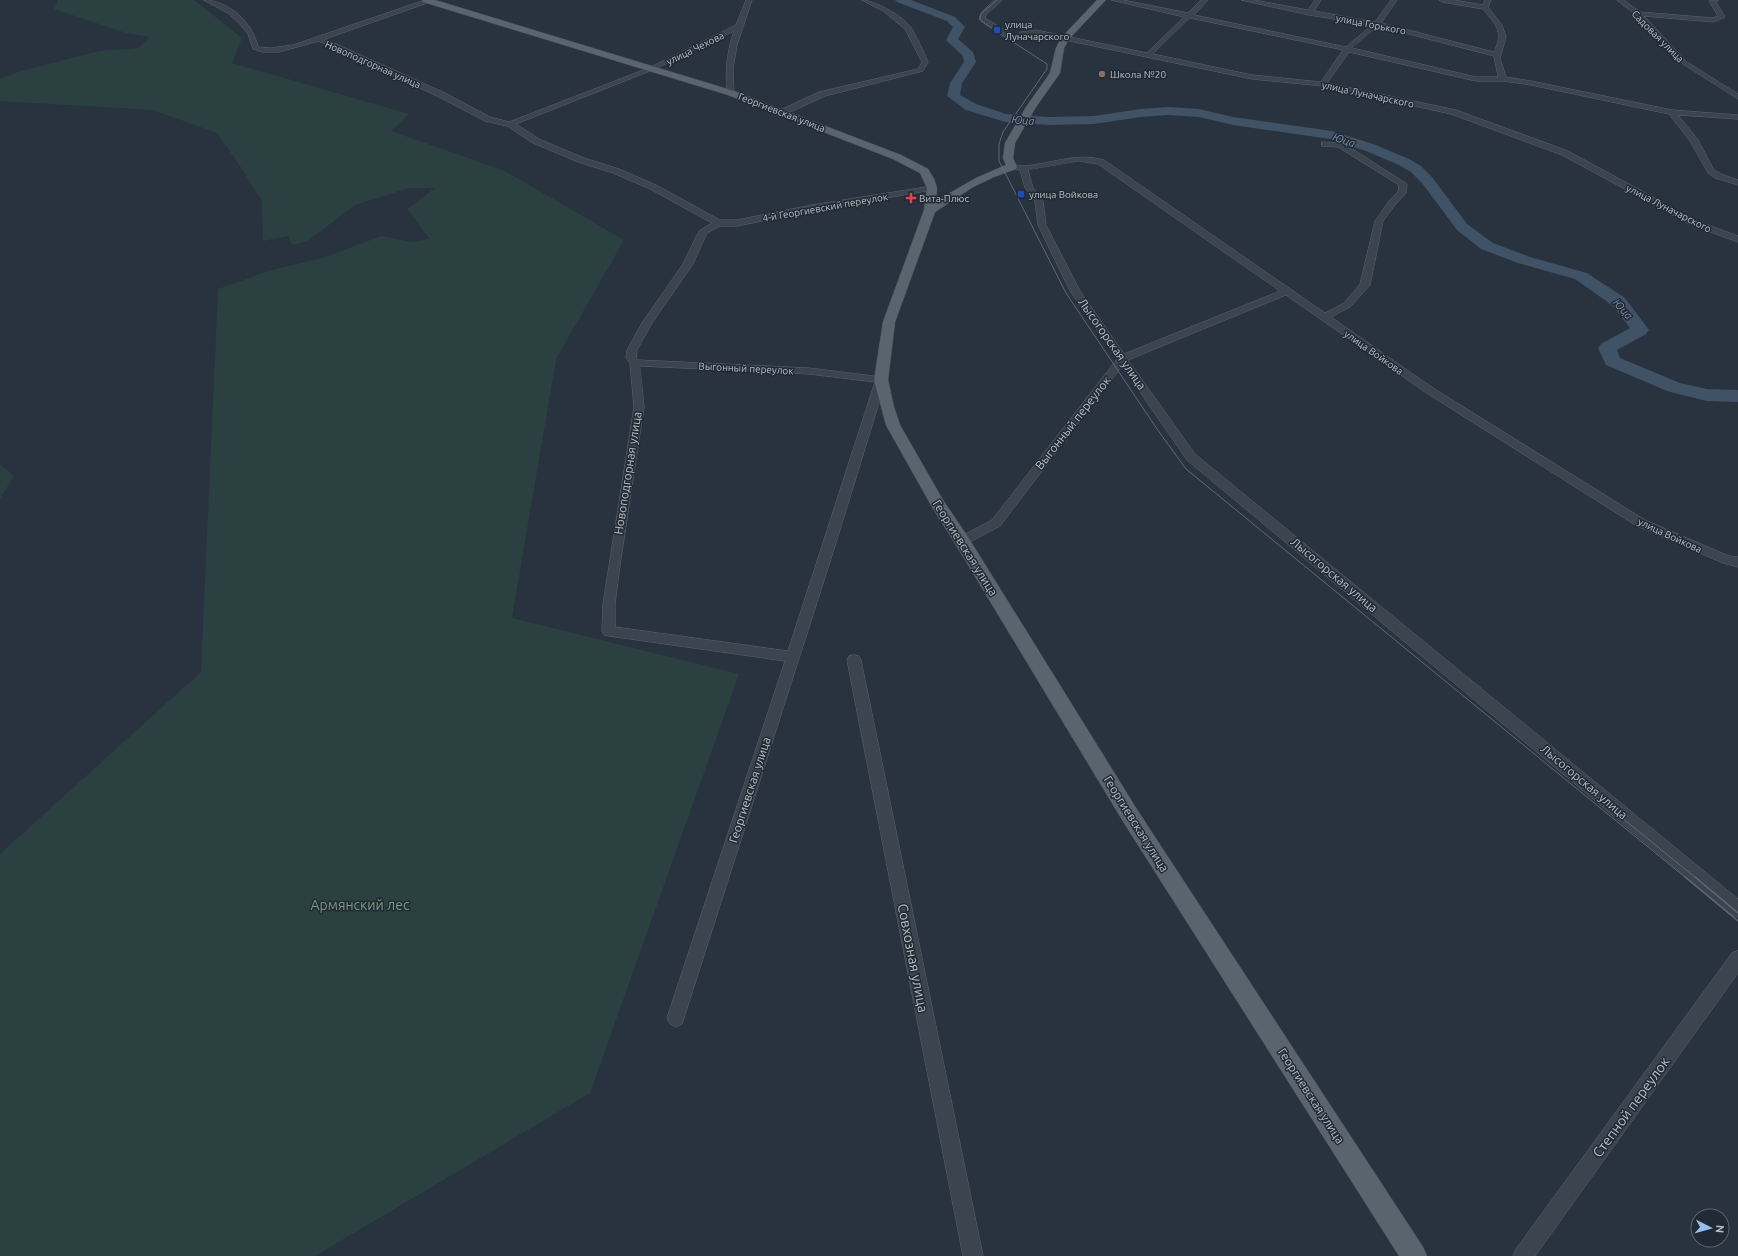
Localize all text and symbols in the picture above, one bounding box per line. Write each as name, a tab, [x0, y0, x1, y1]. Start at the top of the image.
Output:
street label: Садовая улица	[1629, 8, 1686, 65]
street label: улица Горького	[1335, 12, 1407, 37]
place label: улица Луначарского	[1005, 19, 1069, 42]
marker: улица Луначарского	[992, 25, 1002, 35]
street label: улица Чехова	[665, 30, 726, 67]
street label: Новоподгорная улица	[323, 38, 422, 91]
marker: Школа №20	[1097, 69, 1107, 79]
place label: Школа №20	[1110, 69, 1166, 80]
street label: улица Луначарского	[1321, 79, 1415, 110]
street label: Георгиевская улица	[737, 91, 827, 134]
water label: Юца	[1011, 113, 1035, 127]
water label: Юца	[1331, 131, 1357, 149]
street label: улица Луначарского	[1624, 182, 1713, 235]
marker: улица Войкова	[1016, 189, 1026, 199]
place label: улица Войкова	[1029, 189, 1098, 200]
street label: 4-й Георгиевский переулок	[762, 191, 889, 224]
marker: Вита-Плюс	[906, 193, 916, 203]
place label: Вита-Плюс	[919, 193, 969, 204]
street label: Лысогорская улица	[1076, 295, 1149, 392]
water label: Юца	[1611, 296, 1635, 322]
street label: улица Войкова	[1342, 328, 1405, 377]
street label: Выгонный переулок	[698, 361, 794, 376]
street label: Выгонный переулок	[1032, 374, 1113, 472]
street label: Новоподгорная улица	[611, 411, 644, 535]
street label: Георгиевская улица	[931, 497, 1000, 598]
street label: улица Войкова	[1636, 516, 1703, 555]
street label: Лысогорская улица	[1289, 535, 1380, 615]
street label: Георгиевская улица	[726, 735, 773, 844]
street label: Лысогорская улица	[1539, 742, 1630, 822]
street label: Георгиевская улица	[1102, 773, 1171, 874]
park label: Армянский лес	[310, 897, 410, 913]
street label: Совхозная улица	[895, 902, 931, 1014]
street label: Георгиевская улица	[1276, 1046, 1347, 1146]
street label: Степной переулок	[1589, 1054, 1673, 1160]
north arrow	[1690, 1208, 1730, 1248]
text: N	[1714, 1224, 1726, 1234]

